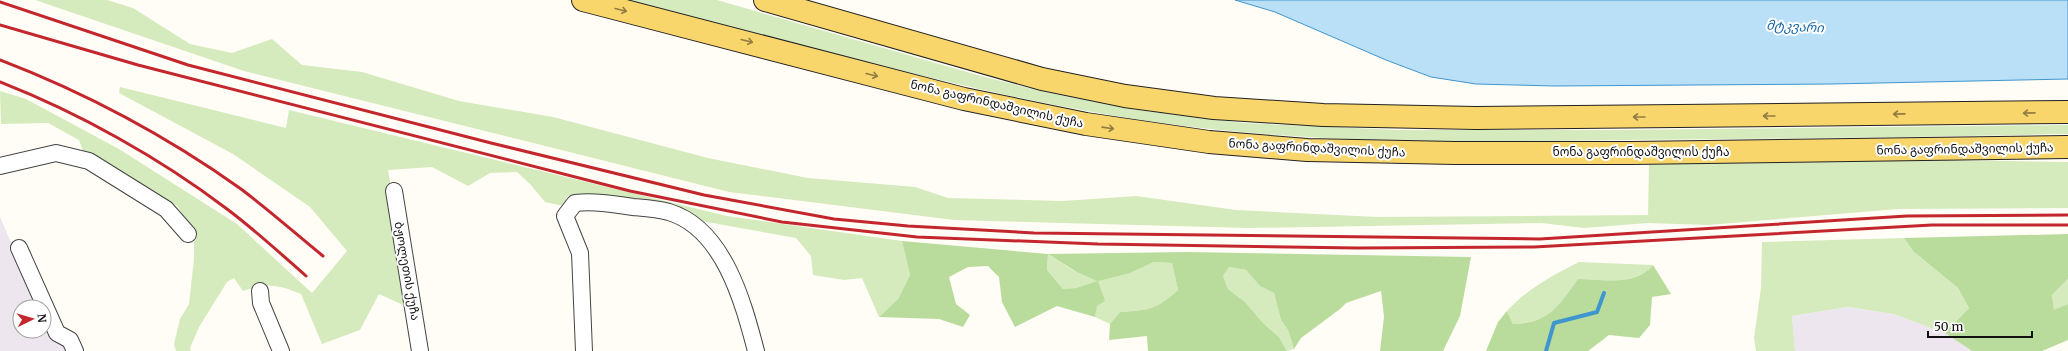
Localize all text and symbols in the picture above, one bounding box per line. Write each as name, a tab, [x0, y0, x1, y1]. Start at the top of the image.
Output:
one-way arrow	[614, 6, 627, 14]
water label: მტკვარი	[1766, 17, 1825, 37]
one-way arrow	[740, 38, 753, 46]
one-way arrow	[865, 72, 878, 79]
street label: ნონა გაფრინდაშვილის ქუჩა	[909, 76, 1085, 132]
one-way arrow	[2023, 109, 2036, 117]
one-way arrow	[1893, 110, 1906, 118]
one-way arrow	[1763, 112, 1776, 120]
one-way arrow	[1633, 113, 1646, 121]
one-way arrow	[1101, 124, 1114, 132]
street label: ნონა გაფრინდაშვილის ქუჩა	[1228, 135, 1406, 161]
street label: ნონა გაფრინდაშვილის ქუჩა	[1876, 139, 2054, 159]
street label: ნონა გაფრინდაშვილის ქუჩა	[1552, 144, 1730, 160]
street label: ბჟოლეთის ქუჩა	[390, 220, 424, 322]
north arrow	[12, 299, 52, 339]
text: N	[35, 313, 49, 323]
scale bar	[1928, 313, 2032, 339]
text: 50 m	[1934, 319, 1963, 334]

